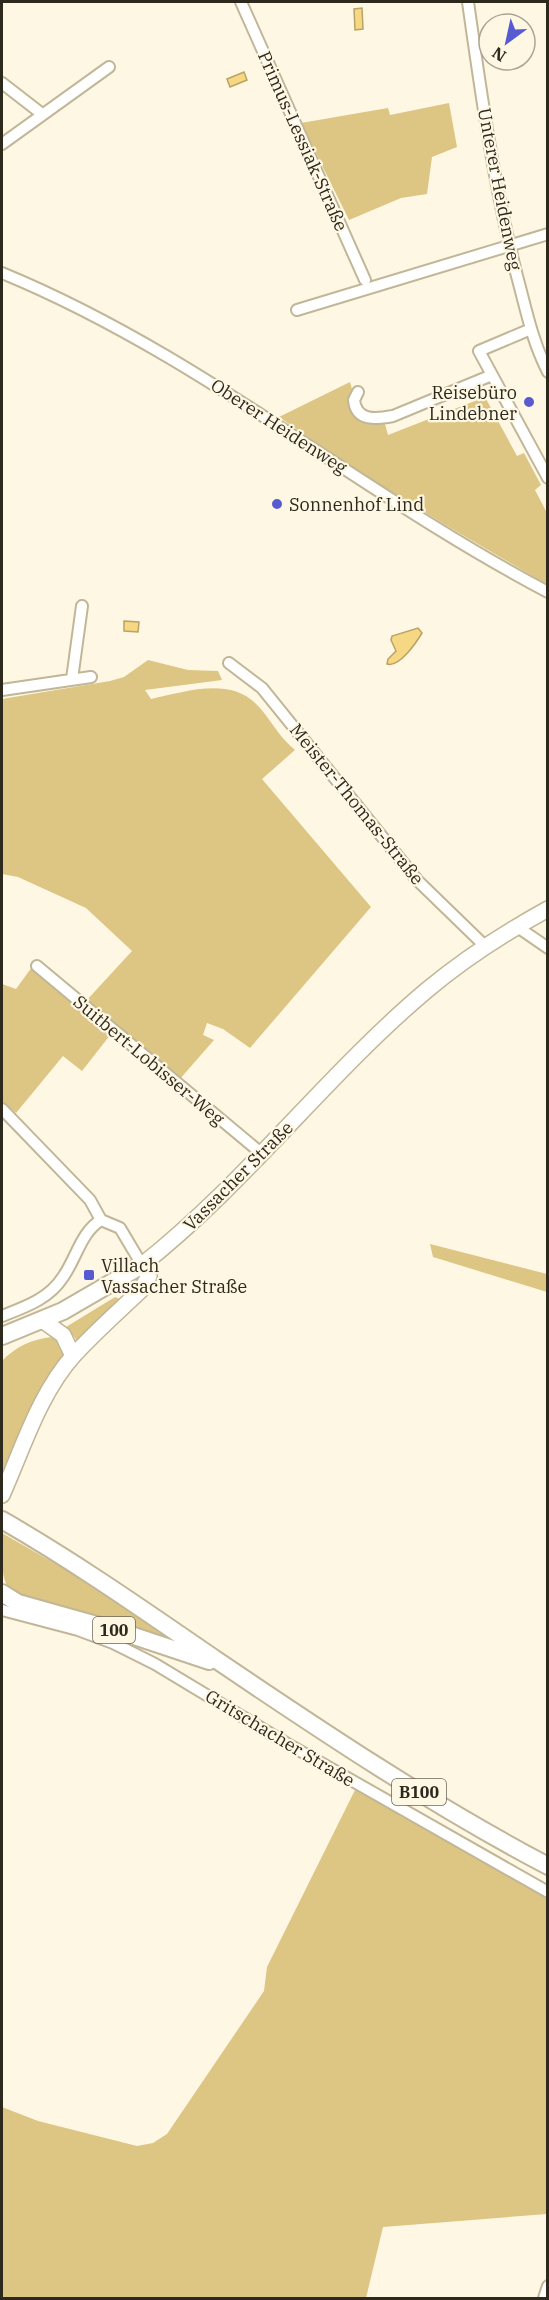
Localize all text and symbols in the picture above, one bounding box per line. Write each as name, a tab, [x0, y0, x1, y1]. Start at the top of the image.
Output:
north arrow	[477, 12, 537, 72]
text: N	[488, 43, 510, 66]
street label: Primus-Lessiak-Straße	[253, 47, 353, 235]
street label: Unterer Heidenweg	[473, 106, 527, 272]
street label: Oberer Heidenweg	[207, 373, 352, 479]
place label: Reisebüro Lindebner	[429, 381, 517, 425]
marker: Reisebüro Lindebner	[522, 395, 536, 409]
place label: Sonnenhof Lind	[289, 493, 424, 516]
marker: Sonnenhof Lind	[270, 497, 284, 511]
street label: Meister-Thomas-Straße	[285, 719, 429, 889]
street label: Suitbert-Lobisser-Weg	[69, 990, 229, 1130]
street label: Vassacher Straße	[178, 1116, 298, 1236]
place label: Villach Vassacher Straße	[101, 1254, 247, 1298]
marker: Villach Vassacher Straße	[82, 1268, 96, 1282]
road number: 100	[93, 1617, 135, 1643]
street label: Gritschacher Straße	[201, 1684, 359, 1792]
road number: B100	[392, 1779, 446, 1805]

